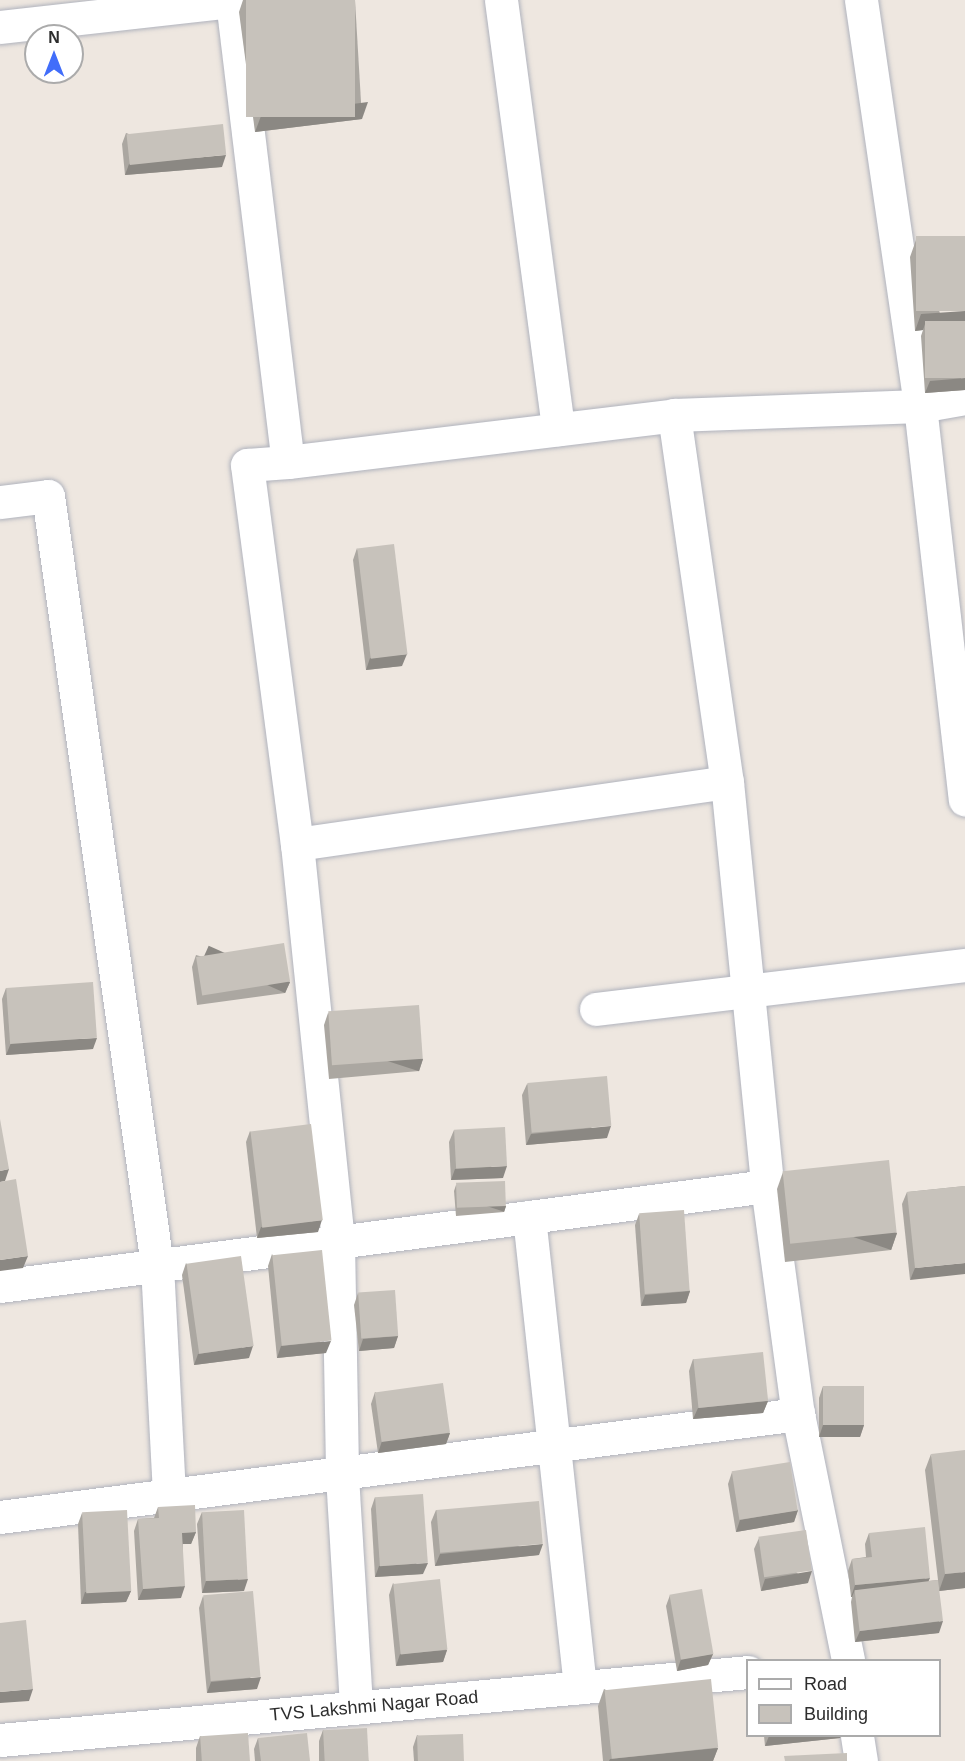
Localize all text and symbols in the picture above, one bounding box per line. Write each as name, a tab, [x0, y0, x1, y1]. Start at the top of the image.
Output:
north arrow	[24, 24, 84, 84]
text: N	[48, 29, 60, 46]
legend	[746, 1659, 941, 1737]
text: Road	[804, 1674, 847, 1694]
street label: TVS Lakshmi Nagar Road	[269, 1686, 479, 1726]
text: Building	[804, 1704, 868, 1724]

